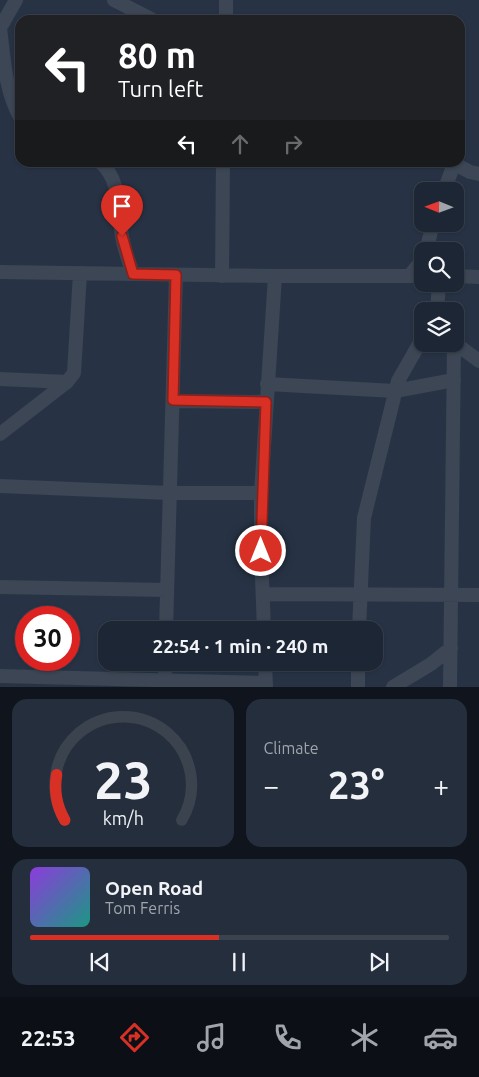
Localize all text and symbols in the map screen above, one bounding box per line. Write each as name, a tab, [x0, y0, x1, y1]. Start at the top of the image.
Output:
icon: left	[35, 35, 100, 100]
text: 80 m	[118, 35, 196, 75]
text: Turn left	[118, 76, 203, 101]
icon: left	[173, 130, 201, 158]
icon: ahead	[226, 130, 254, 158]
icon: right	[279, 130, 307, 158]
north arrow	[414, 182, 464, 232]
map controls	[414, 182, 464, 352]
pin	[101, 185, 143, 236]
icon: arrive	[108, 192, 136, 220]
button: search	[414, 242, 464, 292]
button: layers	[414, 302, 464, 352]
position arrow	[234, 524, 286, 576]
speed limit sign: 30	[15, 606, 80, 671]
text: 22:54 · 1 min · 240 m	[153, 635, 328, 657]
text: Climate	[264, 739, 319, 757]
text: 23	[93, 751, 152, 809]
text: 23°	[328, 764, 384, 806]
text: −	[264, 770, 279, 801]
text: +	[433, 770, 449, 801]
text: km/h	[102, 808, 143, 828]
text: Open Road	[105, 877, 203, 899]
text: Tom Ferris	[105, 899, 180, 917]
icon: previous	[86, 948, 114, 976]
icon: pause	[225, 948, 253, 976]
icon: next	[365, 948, 393, 976]
icon: directions	[117, 1020, 152, 1055]
icon: music	[194, 1020, 229, 1055]
icon: phone	[270, 1020, 305, 1055]
icon: climate	[347, 1020, 382, 1055]
icon: car	[423, 1020, 458, 1055]
text: 22:53	[21, 1025, 76, 1050]

